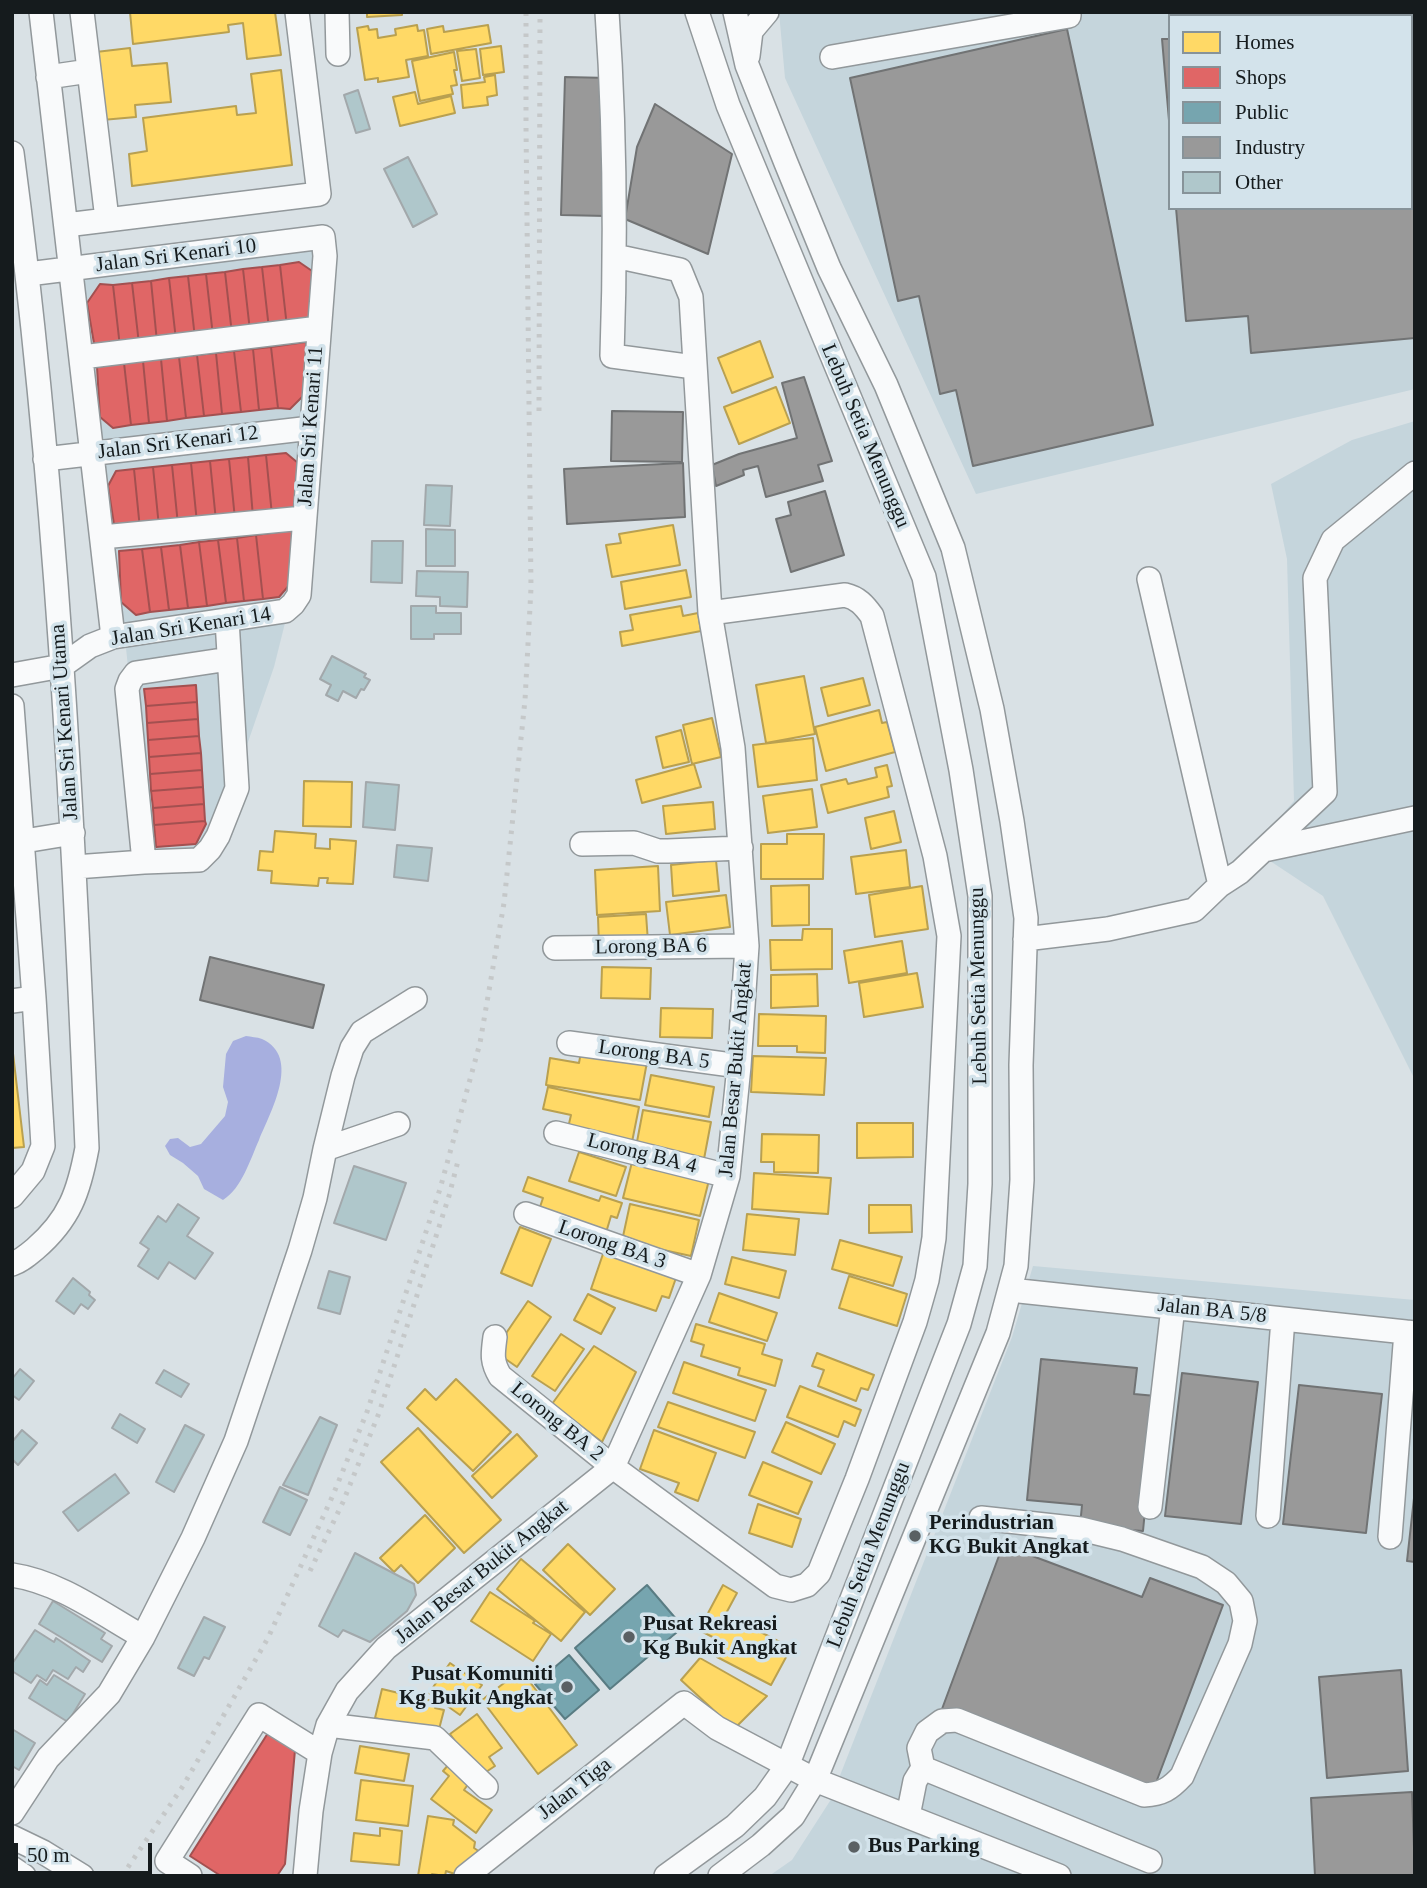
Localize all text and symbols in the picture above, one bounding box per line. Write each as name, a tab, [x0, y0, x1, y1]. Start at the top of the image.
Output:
legend	[1168, 14, 1413, 210]
text: Homes	[1235, 30, 1295, 54]
text: Shops	[1235, 65, 1286, 89]
text: Public	[1235, 100, 1289, 124]
text: Industry	[1235, 135, 1305, 159]
text: Other	[1235, 170, 1283, 194]
street label: Jalan Sri Kenari 10	[94, 234, 258, 278]
street label: Lebuh Setia Menunggu	[815, 340, 915, 532]
street label: Jalan Sri Kenari 11	[293, 345, 329, 507]
street label: Jalan Sri Kenari 12	[96, 421, 260, 465]
street label: Jalan Sri Kenari 14	[109, 602, 273, 652]
street label: Jalan Sri Kenari Utama	[46, 623, 84, 821]
street label: Lebuh Setia Menunggu	[965, 887, 993, 1085]
street label: Lorong BA 6	[595, 933, 707, 961]
street label: Jalan Besar Bukit Angkat	[714, 962, 758, 1178]
street label: Lorong BA 5	[597, 1035, 711, 1075]
street label: Lorong BA 4	[585, 1128, 699, 1180]
street label: Lorong BA 3	[555, 1215, 669, 1275]
street label: Jalan BA 5/8	[1156, 1293, 1268, 1329]
street label: Lorong BA 2	[506, 1377, 608, 1467]
street label: Lebuh Setia Menunggu	[822, 1458, 916, 1652]
street label: Jalan Besar Bukit Angkat	[390, 1494, 574, 1650]
place label: Perindustrian KG Bukit Angkat	[929, 1511, 1089, 1561]
marker: Perindustrian KG Bukit Angkat	[907, 1528, 923, 1544]
place label: Pusat Rekreasi Kg Bukit Angkat	[643, 1612, 797, 1662]
marker: Pusat Rekreasi Kg Bukit Angkat	[621, 1629, 637, 1645]
place label: Pusat Komuniti Kg Bukit Angkat	[399, 1662, 553, 1712]
marker: Pusat Komuniti Kg Bukit Angkat	[559, 1679, 575, 1695]
street label: Jalan Tiga	[533, 1753, 617, 1825]
scale bar	[18, 1828, 156, 1872]
place label: Bus Parking	[868, 1834, 979, 1860]
marker: Bus Parking	[846, 1839, 862, 1855]
text: 50 m	[27, 1843, 70, 1867]

